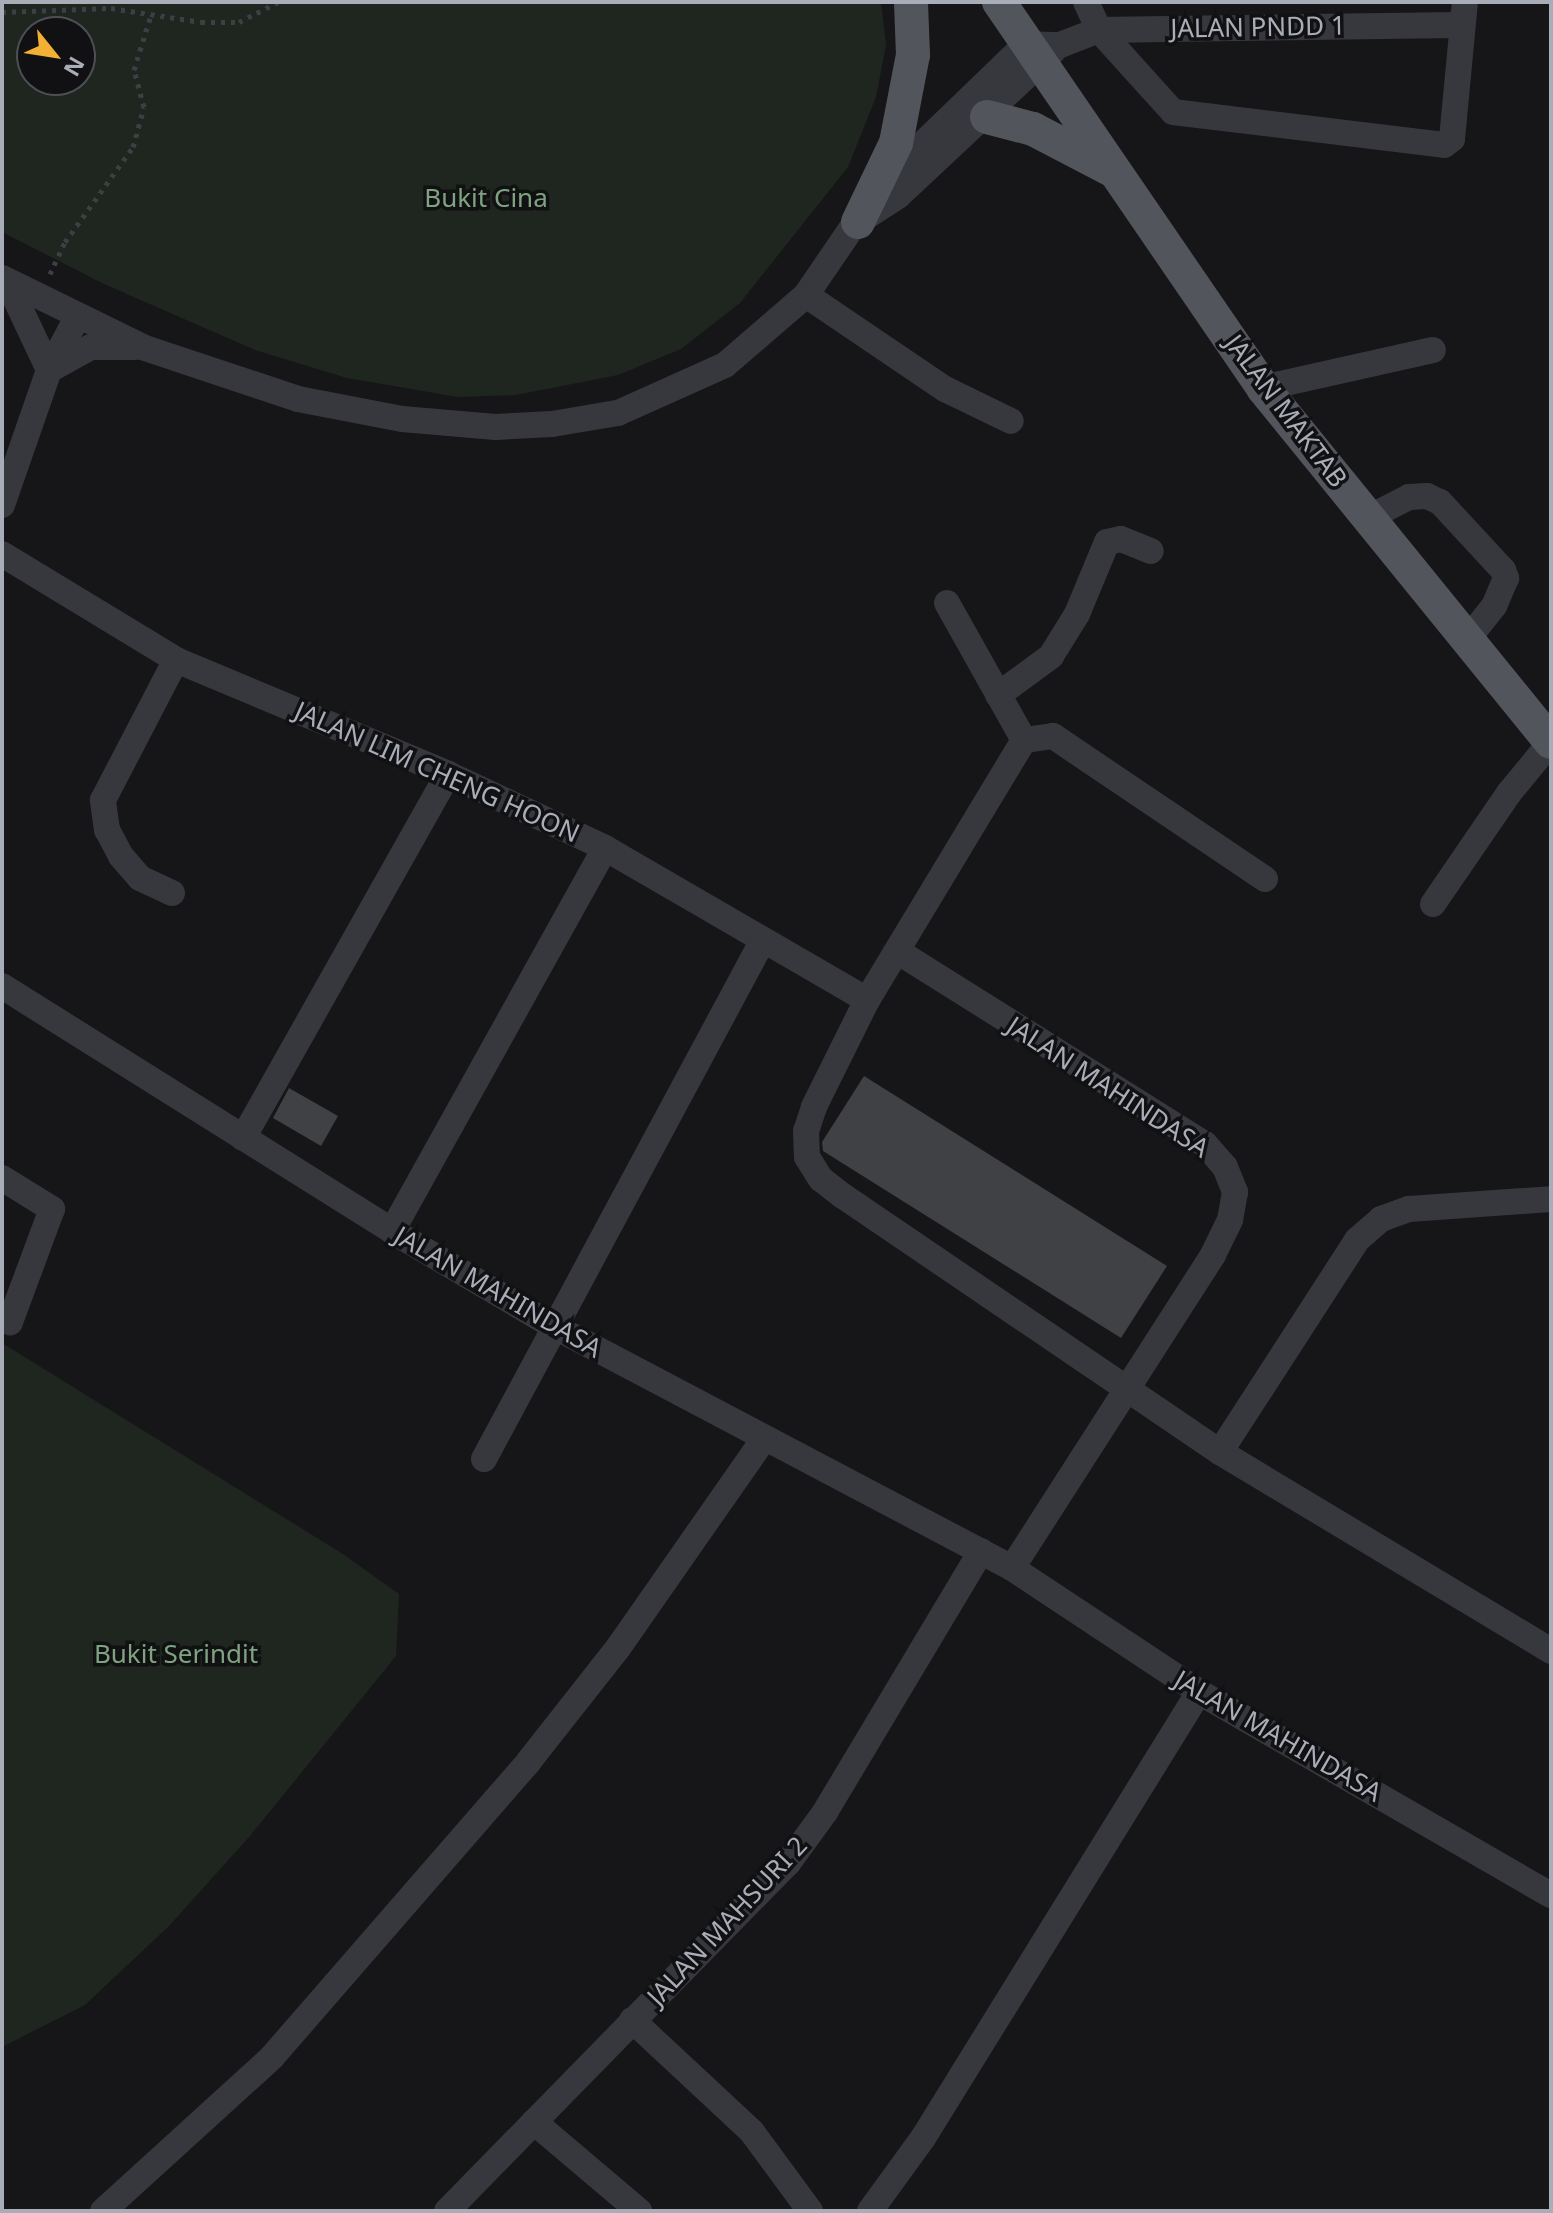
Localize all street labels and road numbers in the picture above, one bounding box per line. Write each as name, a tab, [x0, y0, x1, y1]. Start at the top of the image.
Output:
street label: JALAN PNDD 1	[1170, 10, 1346, 44]
street label: JALAN MAKTAB	[1219, 329, 1353, 493]
street label: JALAN LIM CHENG HOON	[290, 695, 584, 849]
street label: JALAN MAHINDASA	[1001, 1010, 1215, 1164]
street label: JALAN MAHINDASA	[389, 1220, 607, 1364]
street label: JALAN MAHINDASA	[1169, 1664, 1387, 1808]
street label: JALAN MAHSURI 2	[641, 1830, 813, 2012]

